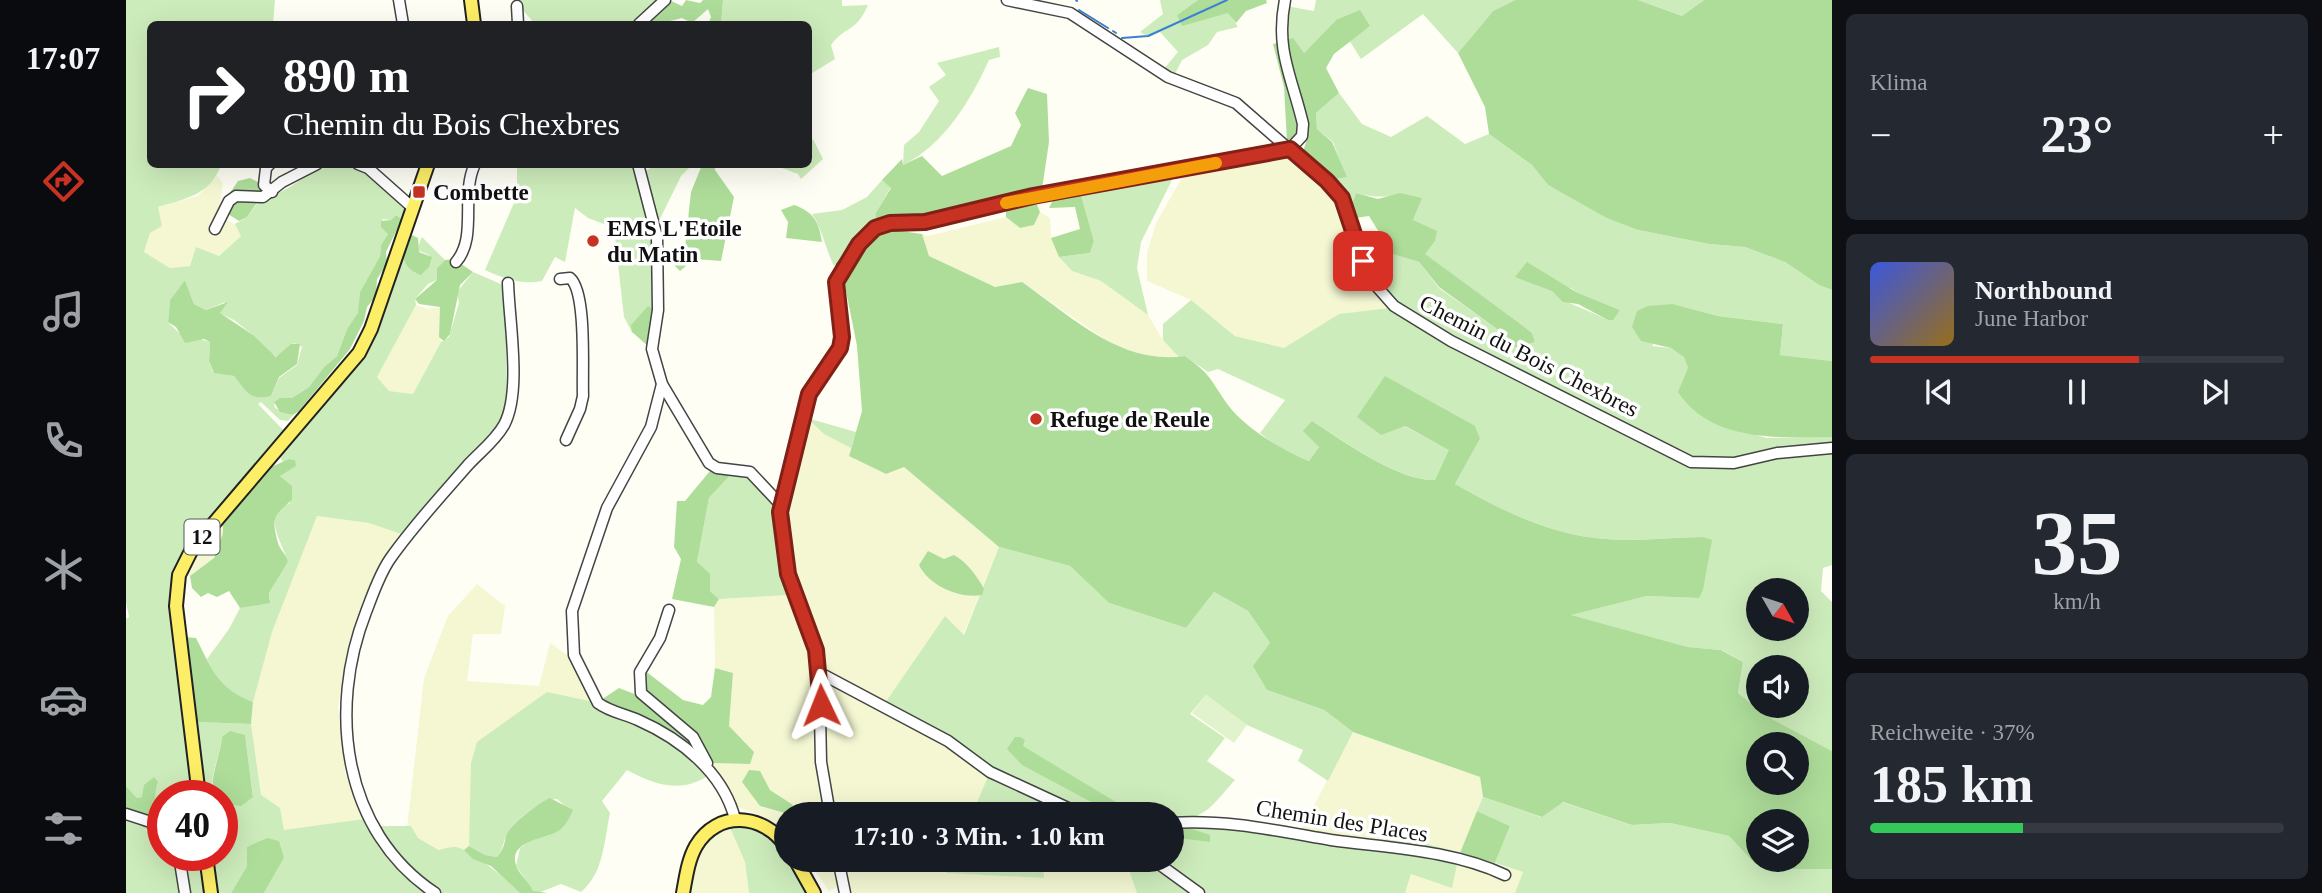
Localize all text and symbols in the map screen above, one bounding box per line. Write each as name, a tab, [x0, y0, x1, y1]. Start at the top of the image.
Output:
text: 17:07	[26, 40, 100, 76]
text: 890 m	[283, 48, 410, 103]
icon: right	[168, 49, 259, 140]
text: Klima	[1870, 70, 1928, 95]
text: Chemin du Bois Chexbres	[283, 106, 620, 142]
text: 23°	[2041, 106, 2113, 163]
text: −	[1870, 114, 1891, 156]
text: +	[2263, 114, 2284, 156]
icon: directions	[39, 157, 88, 206]
place label: Combette	[433, 180, 529, 205]
marker: Combette	[411, 184, 427, 200]
place label: EMS L'Etoile du Matin	[607, 216, 742, 267]
pin	[1333, 231, 1393, 291]
marker: EMS L'Etoile du Matin	[585, 233, 601, 249]
icon: arrive	[1344, 242, 1382, 280]
text: Northbound	[1975, 276, 2112, 305]
icon: music	[39, 287, 88, 336]
street label: Chemin du Bois Chexbres	[1415, 290, 1643, 422]
text: June Harbor	[1975, 306, 2088, 331]
icon: previous	[1920, 373, 1958, 411]
icon: pause	[2058, 373, 2096, 411]
icon: next	[2196, 373, 2234, 411]
place label: Refuge de Reule	[1050, 407, 1210, 432]
marker: Refuge de Reule	[1028, 411, 1044, 427]
icon: phone	[39, 416, 88, 465]
text: 35	[2032, 493, 2123, 594]
road number: 12	[184, 520, 220, 554]
icon: climate	[39, 545, 88, 594]
north arrow	[1746, 578, 1810, 640]
map controls	[1746, 578, 1809, 872]
text: km/h	[2053, 589, 2101, 614]
button: sound	[1746, 655, 1809, 718]
position arrow	[784, 668, 858, 742]
icon: car	[39, 675, 88, 724]
text: Reichweite · 37%	[1870, 720, 2035, 745]
button: search	[1746, 732, 1809, 795]
text: 185 km	[1870, 756, 2033, 813]
speed limit sign: 40	[147, 780, 238, 871]
street label: Chemin des Places	[1254, 795, 1430, 847]
icon: filters	[39, 804, 88, 853]
button: layers	[1746, 809, 1809, 872]
text: 17:10 · 3 Min. · 1.0 km	[853, 822, 1105, 851]

